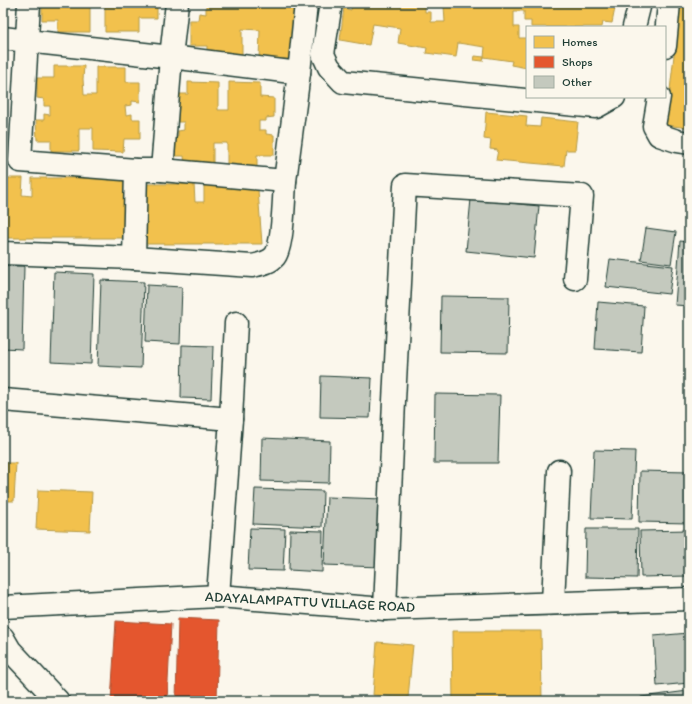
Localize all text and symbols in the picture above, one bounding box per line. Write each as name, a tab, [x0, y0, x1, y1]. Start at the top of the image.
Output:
legend	[526, 26, 666, 98]
text: Homes	[562, 35, 598, 49]
text: Shops	[562, 55, 593, 69]
text: Other	[562, 75, 592, 89]
street label: ADAYALAMPATTU VILLAGE ROAD	[205, 588, 415, 616]

